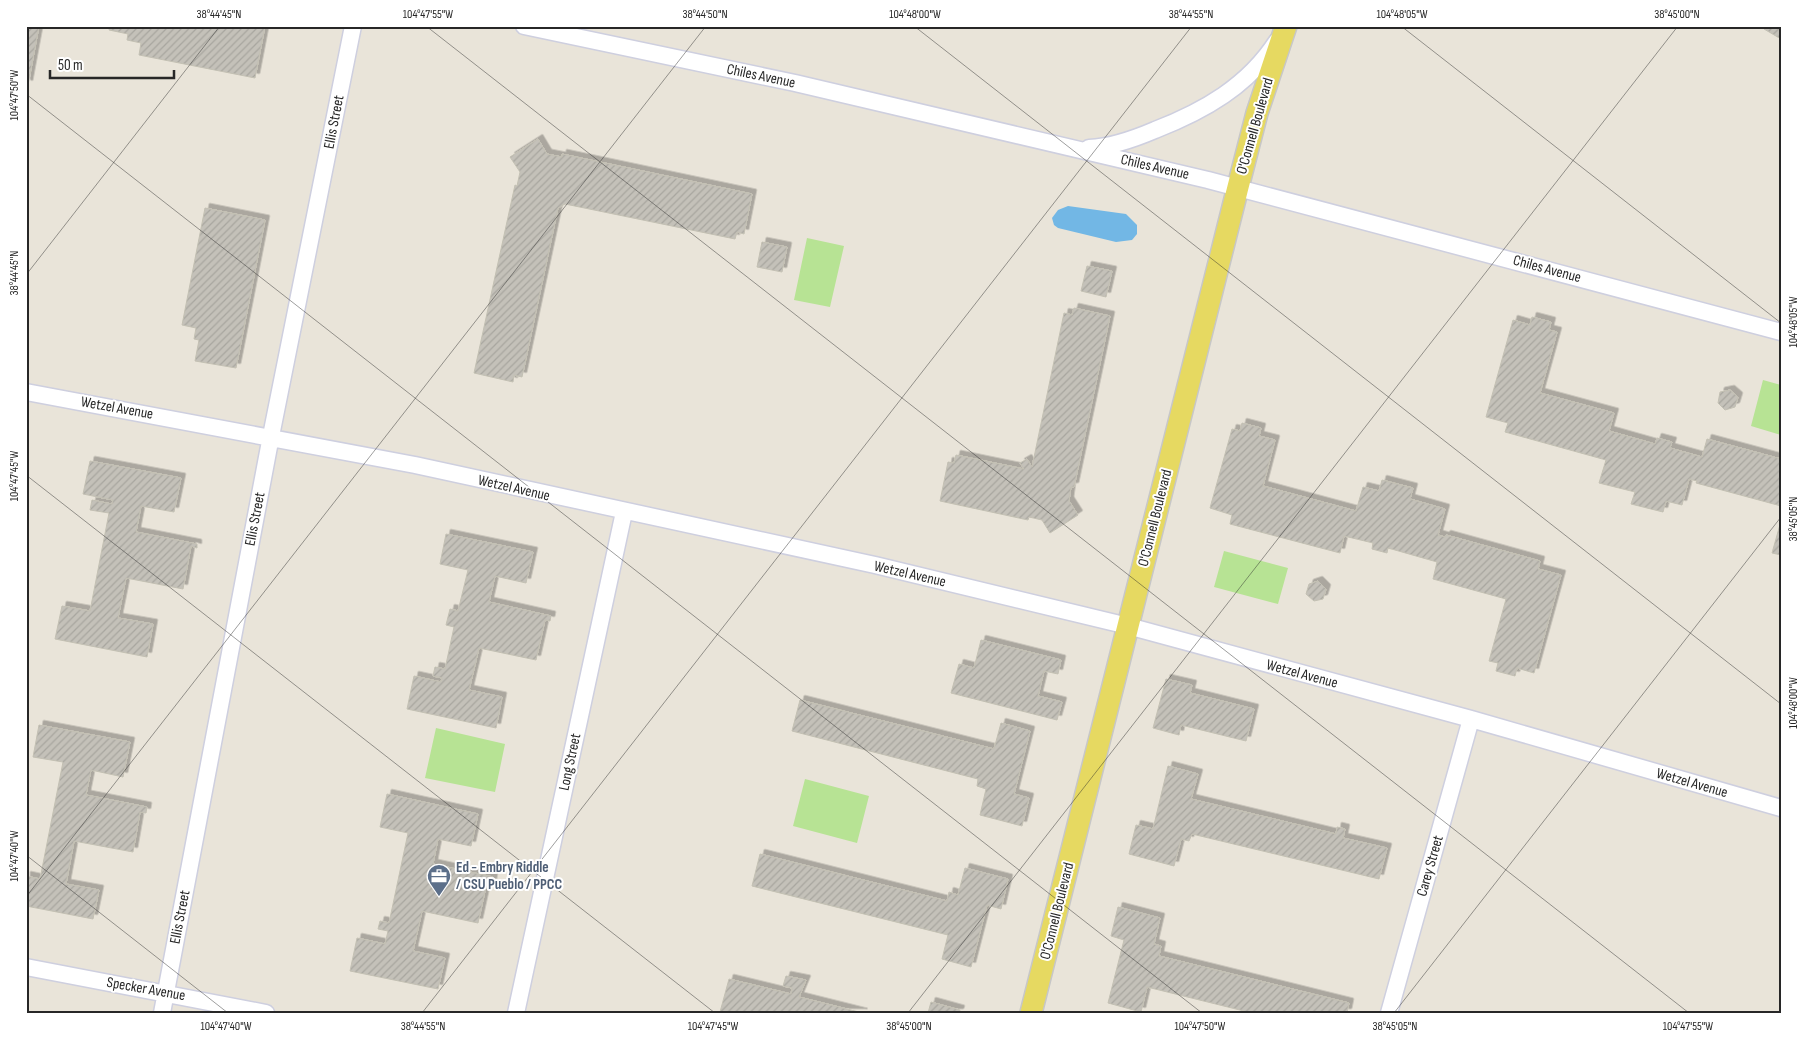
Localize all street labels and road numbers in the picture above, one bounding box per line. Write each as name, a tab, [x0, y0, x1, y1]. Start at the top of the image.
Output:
street label: Chiles Avenue	[725, 59, 797, 93]
street label: O'Connell Boulevard	[1232, 76, 1278, 176]
street label: Ellis Street	[319, 93, 349, 150]
street label: Chiles Avenue	[1119, 150, 1191, 184]
street label: Chiles Avenue	[1511, 251, 1583, 287]
street label: Wetzel Avenue	[79, 392, 155, 424]
street label: O'Connell Boulevard	[1134, 467, 1176, 569]
street label: Wetzel Avenue	[476, 471, 552, 505]
street label: Ellis Street	[240, 490, 270, 547]
street label: Wetzel Avenue	[872, 557, 948, 591]
street label: Wetzel Avenue	[1264, 655, 1340, 693]
street label: Long Street	[555, 731, 585, 792]
street label: Wetzel Avenue	[1654, 764, 1730, 802]
street label: Carey Street	[1412, 833, 1448, 899]
street label: O'Connell Boulevard	[1036, 860, 1078, 962]
street label: Ellis Street	[165, 888, 195, 945]
street label: Specker Avenue	[105, 973, 187, 1005]

